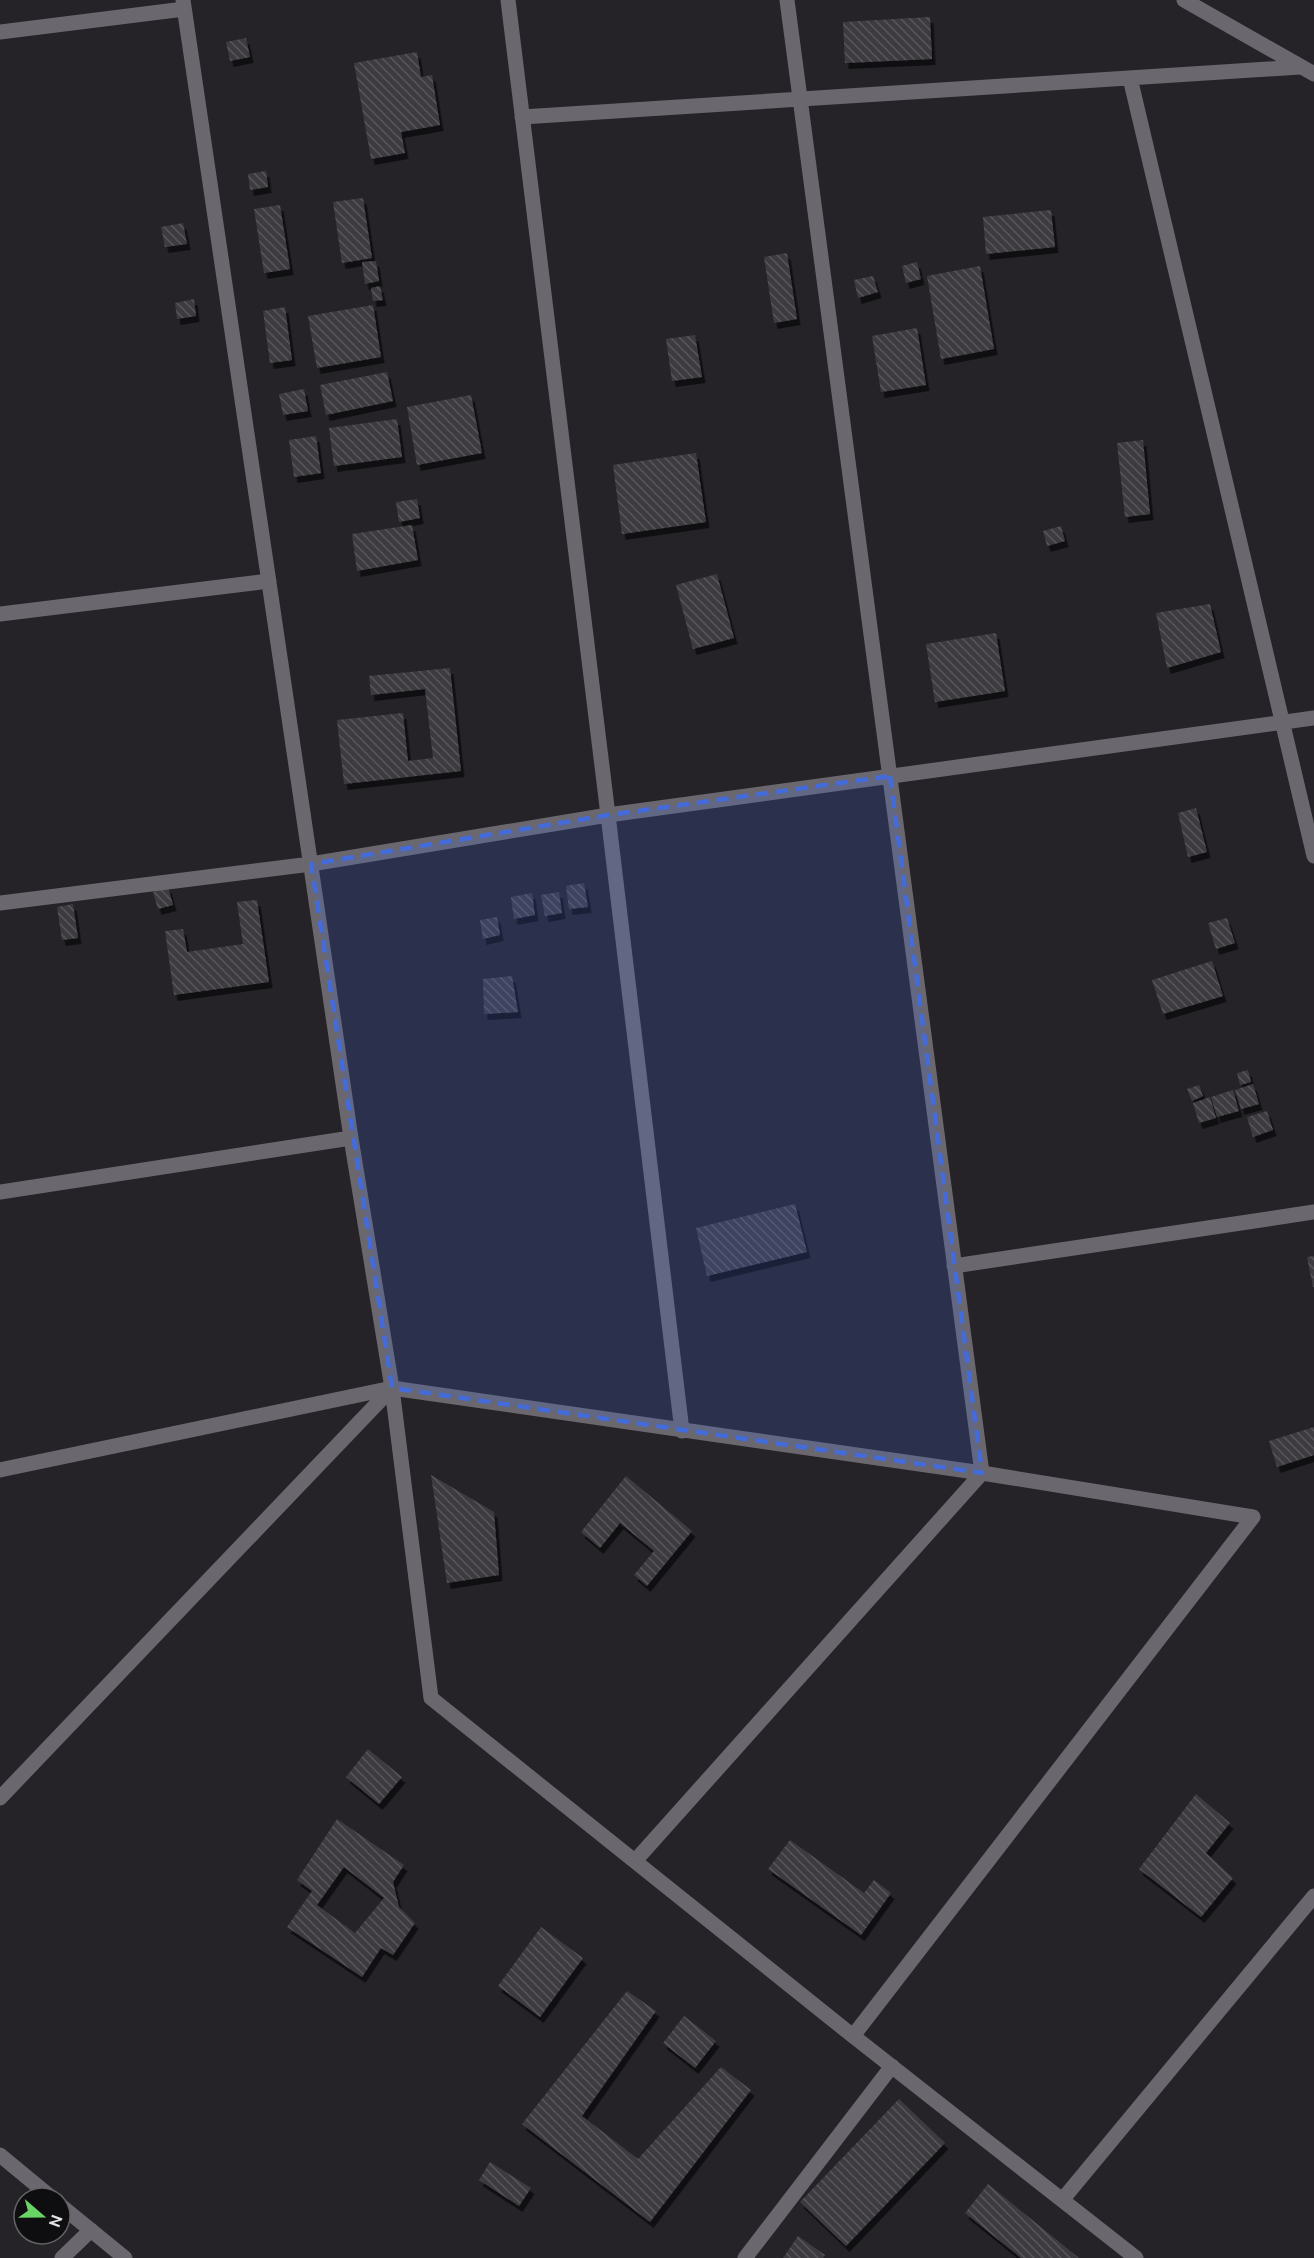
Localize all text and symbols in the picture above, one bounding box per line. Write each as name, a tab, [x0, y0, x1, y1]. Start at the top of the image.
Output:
north arrow	[12, 2186, 72, 2246]
text: N	[46, 2212, 67, 2230]

